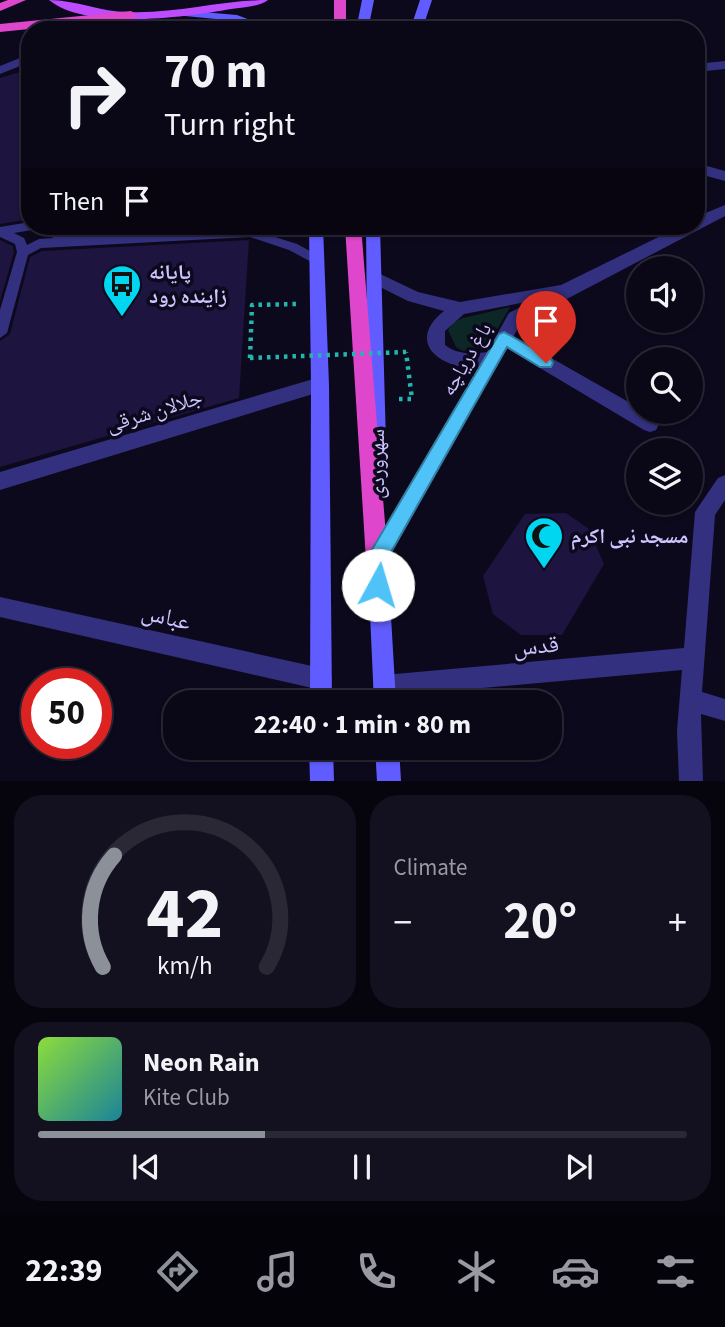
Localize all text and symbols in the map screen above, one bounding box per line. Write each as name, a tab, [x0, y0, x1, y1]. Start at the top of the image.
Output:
text: 70 m	[164, 37, 268, 107]
icon: right	[49, 49, 140, 140]
text: Turn right	[164, 102, 295, 148]
icon: arrive	[118, 182, 156, 220]
text: Then	[49, 183, 104, 220]
map controls	[626, 256, 703, 515]
button: sound	[626, 256, 703, 333]
place label: پایانه زاینده رود	[149, 257, 227, 311]
bus stop icon: پایانه زاینده رود	[101, 263, 143, 318]
pin	[516, 291, 576, 363]
icon: arrive	[527, 302, 565, 340]
street label: باغ دریاچه	[433, 317, 499, 401]
button: search	[626, 347, 703, 424]
street label: جلالان شرقی	[102, 382, 206, 440]
street label: سهروردی	[362, 429, 392, 499]
button: layers	[626, 438, 703, 515]
mosque icon: مسجد نبی اکرم	[523, 515, 565, 570]
place label: مسجد نبی اکرم	[571, 521, 688, 551]
position arrow	[341, 548, 415, 622]
street label: عباس	[138, 594, 194, 640]
street label: قدس	[512, 627, 560, 665]
speed limit sign: 50	[21, 668, 112, 759]
text: 22:40 · 1 min · 80 m	[254, 706, 471, 743]
text: Climate	[394, 851, 467, 884]
text: 42	[146, 863, 223, 967]
text: 20°	[503, 885, 577, 959]
text: −	[394, 896, 412, 950]
text: +	[668, 896, 687, 950]
text: km/h	[157, 948, 213, 984]
text: Neon Rain	[143, 1044, 260, 1081]
text: Kite Club	[143, 1081, 230, 1114]
icon: previous	[127, 1148, 165, 1186]
icon: pause	[343, 1148, 381, 1186]
icon: next	[560, 1148, 598, 1186]
icon: directions	[153, 1247, 202, 1296]
icon: music	[253, 1247, 302, 1296]
icon: phone	[352, 1247, 401, 1296]
icon: climate	[452, 1247, 501, 1296]
icon: car	[551, 1247, 600, 1296]
icon: filters	[651, 1247, 700, 1296]
text: 22:39	[25, 1248, 102, 1294]

